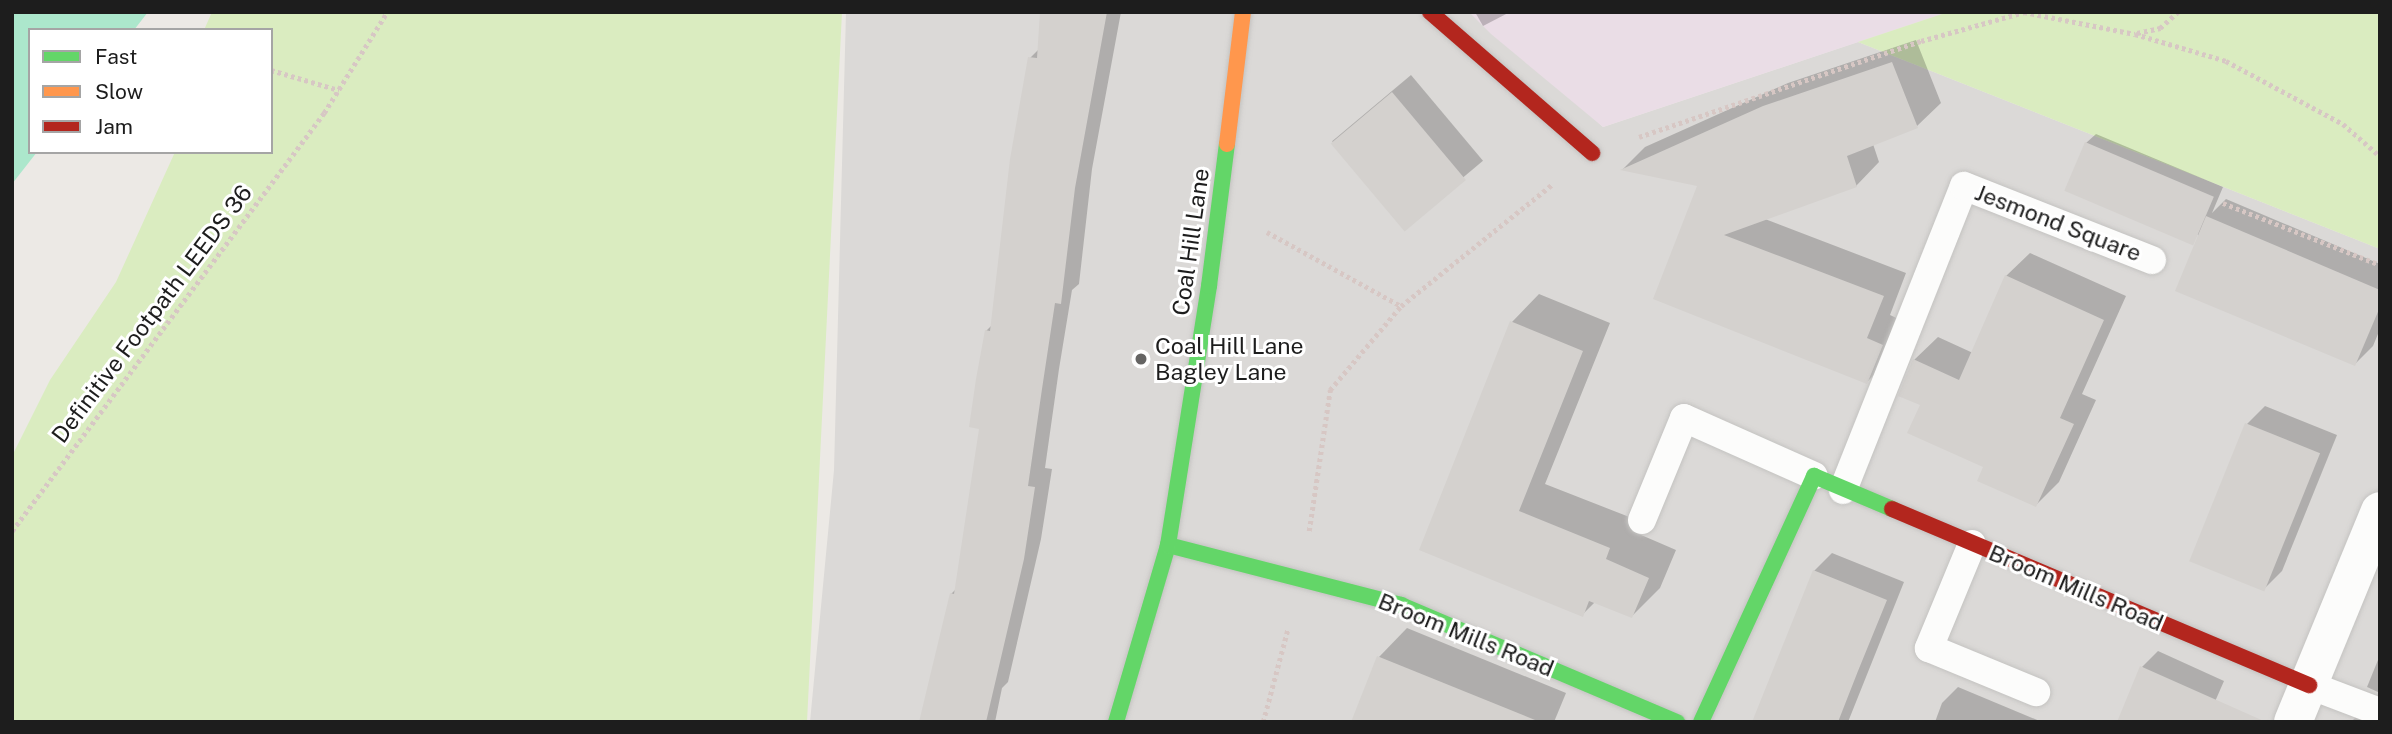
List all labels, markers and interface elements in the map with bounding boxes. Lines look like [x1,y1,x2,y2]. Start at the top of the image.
legend [28,28,273,154]
text: Fast [95,44,137,69]
text: Slow [95,79,143,104]
text: Jam [95,114,133,139]
street label: Coal Hill Lane [1167,167,1215,317]
street label: Jesmond Square [1971,179,2145,267]
street label: Definitive Footpath LEEDS 36 [46,180,258,448]
place label: Coal Hill Lane Bagley Lane [1155,332,1304,386]
marker: Coal Hill Lane Bagley Lane [1133,351,1149,367]
street label: Broom Mills Road [1985,539,2167,637]
street label: Broom Mills Road [1374,587,1558,683]

